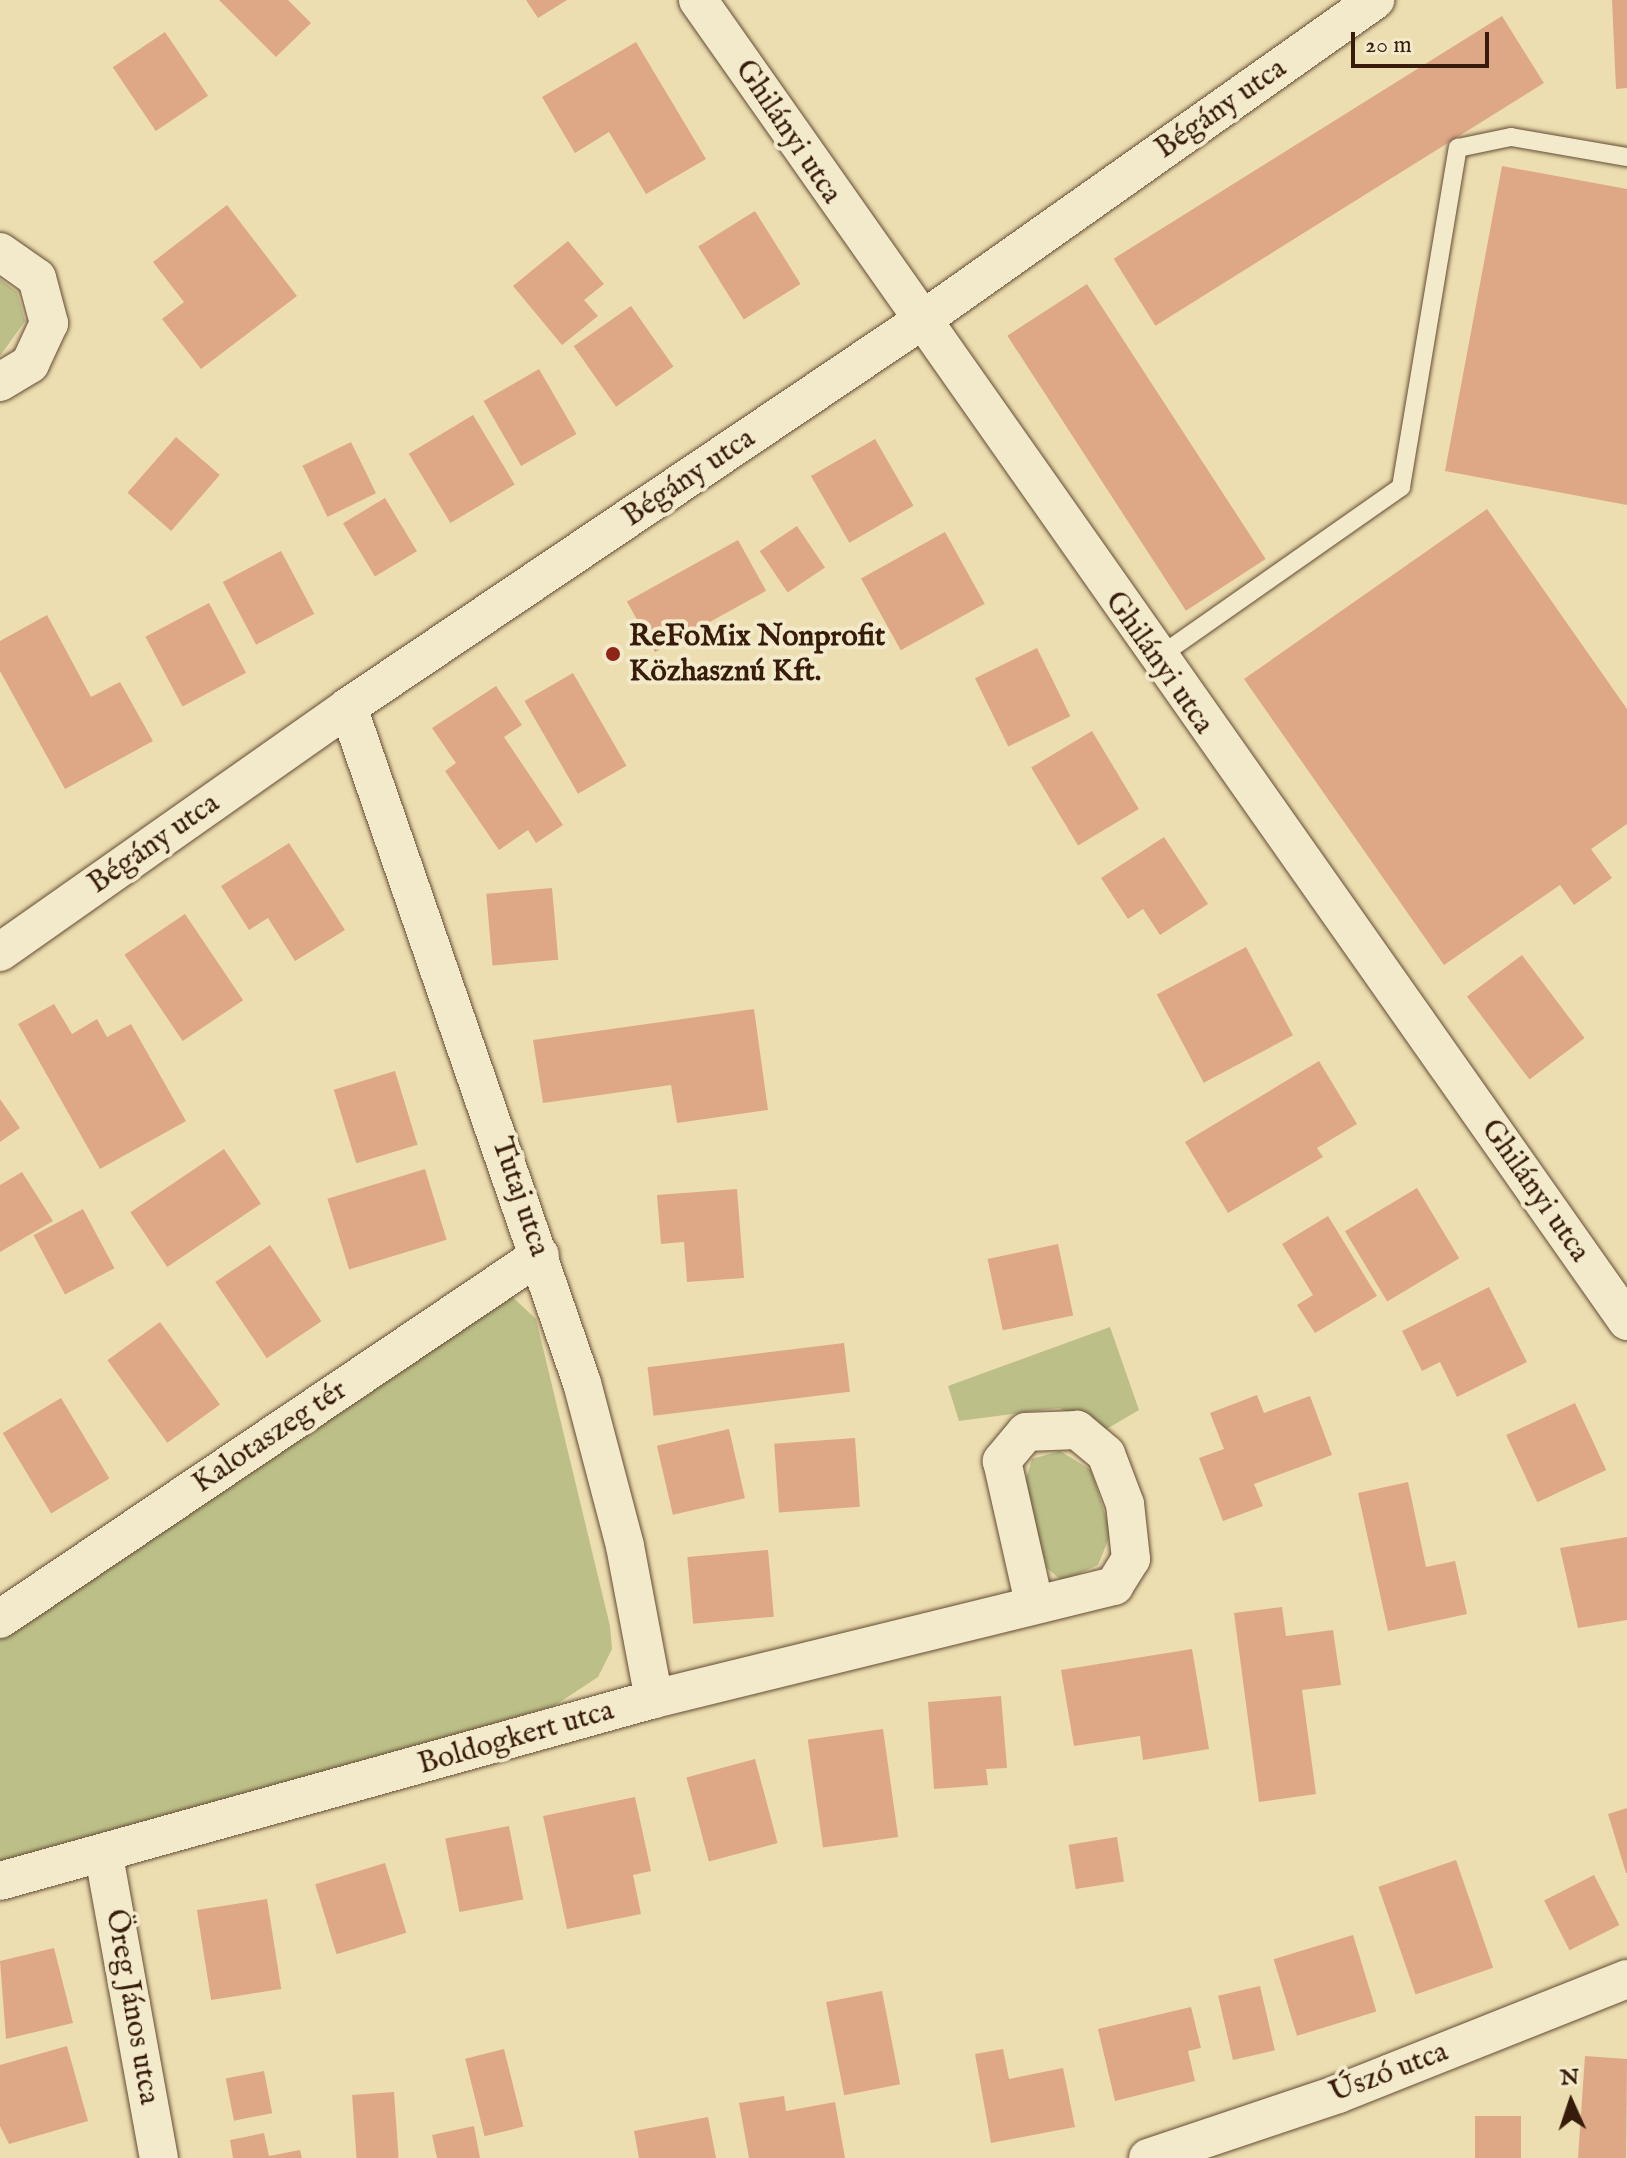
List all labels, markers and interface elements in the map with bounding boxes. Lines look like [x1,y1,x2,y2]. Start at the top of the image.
scale bar [1355,16,1493,66]
text: 20 m [1365,30,1412,61]
street label: Bégány utca [1149,51,1293,167]
street label: Ghilányi utca [727,53,849,211]
street label: Bégány utca [616,421,762,535]
street label: Ghilányi utca [1097,585,1221,741]
place label: ReFoMix Nonprofit Közhasznú Kft. [629,619,885,690]
marker: ReFoMix Nonprofit Közhasznú Kft. [604,645,622,663]
street label: Bégány utca [82,786,226,902]
street label: Ghilányi utca [1473,1113,1597,1269]
street label: Tutaj utca [483,1133,557,1261]
street label: Kalotaszeg tér [186,1372,354,1502]
street label: Boldogkert utca [414,1693,618,1783]
street label: Öreg János utca [97,1906,167,2108]
street label: Úszó utca [1325,2034,1453,2112]
north arrow [1531,2062,1611,2142]
text: N [1559,2064,1580,2093]

